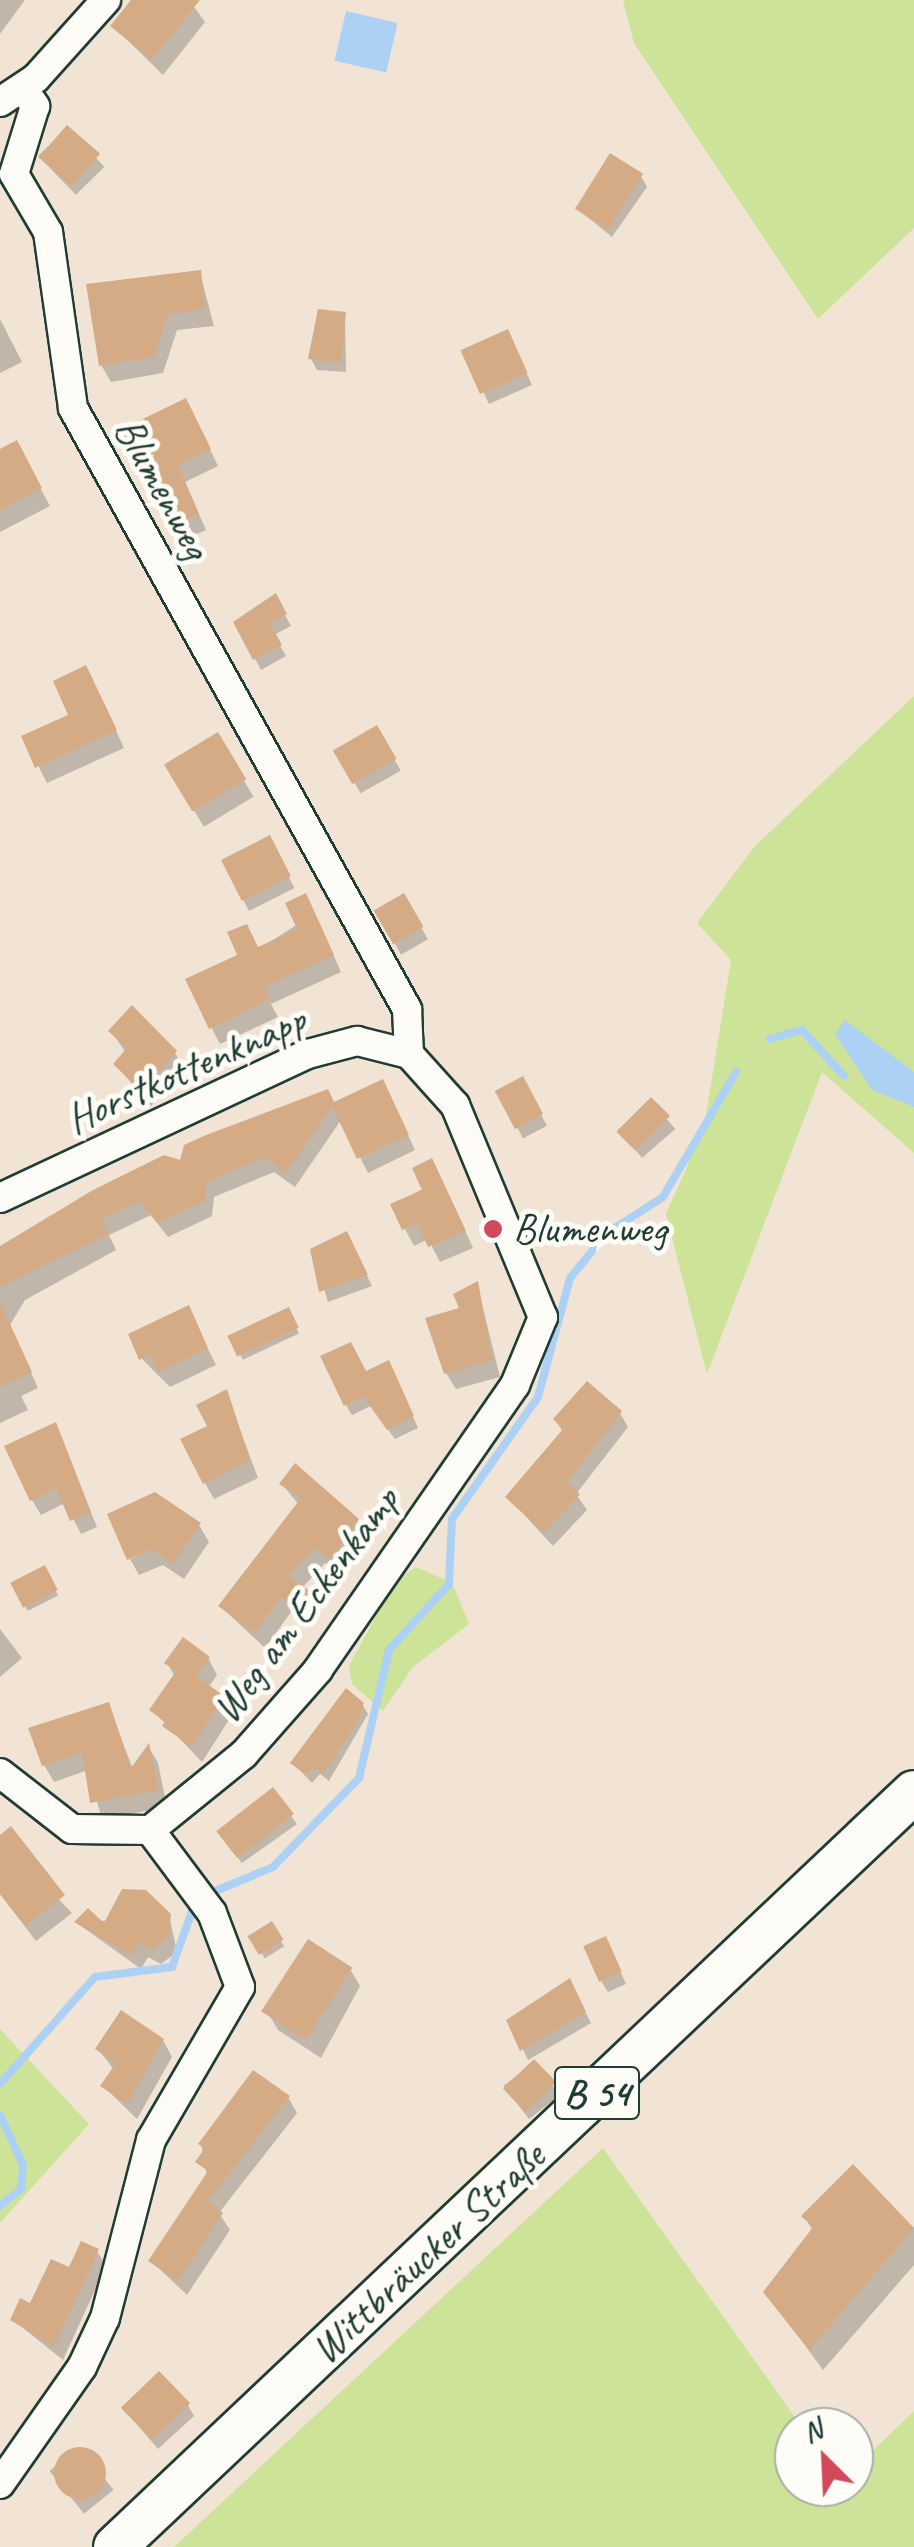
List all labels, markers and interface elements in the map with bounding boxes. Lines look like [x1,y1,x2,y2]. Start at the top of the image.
street label: Blumenweg [103,409,221,567]
street label: Horstkottenknapp [59,995,313,1145]
place label: Blumenweg [513,1204,666,1254]
marker: Blumenweg [482,1218,504,1240]
street label: Weg am Eckenkamp [202,1478,410,1732]
road number: B 54 [552,2058,642,2128]
street label: Wittbräucker Straße [300,2131,556,2375]
north arrow [774,2407,874,2507]
text: N [797,2411,827,2450]

